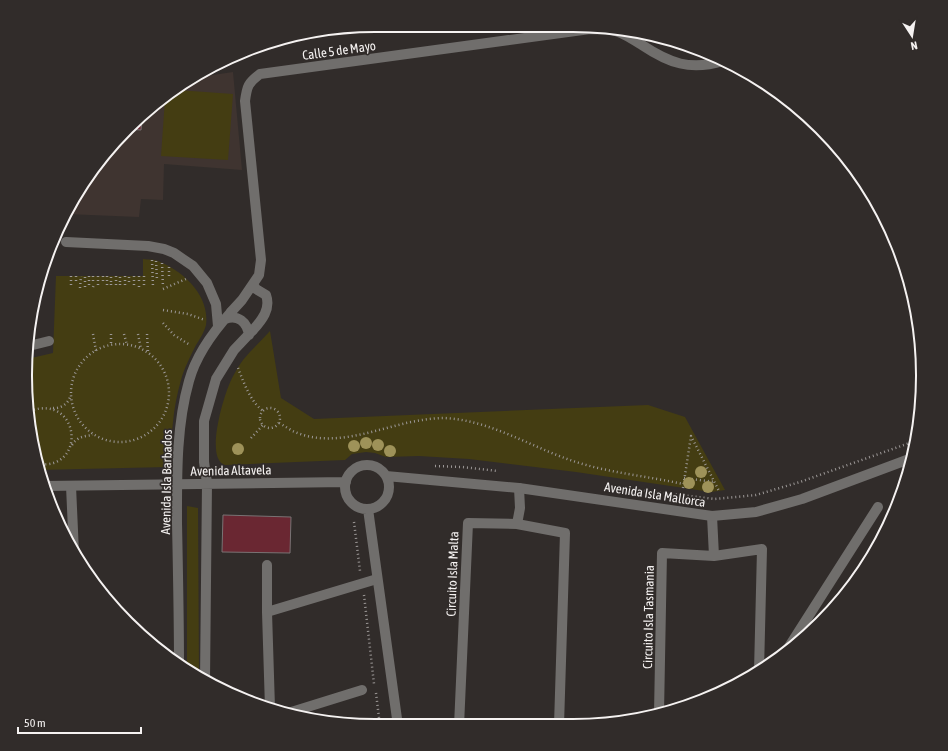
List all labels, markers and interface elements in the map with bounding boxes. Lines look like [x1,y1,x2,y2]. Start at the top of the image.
north arrow [892,16,932,56]
street label: Calle 5 de Mayo [301,38,377,63]
text: N [910,39,919,52]
street label: Avenida Isla Barbados [158,429,175,535]
street label: Avenida Altavela [190,462,272,479]
street label: Avenida Isla Mallorca [603,479,707,510]
street label: Circuito Isla Malta [444,531,461,617]
street label: Circuito Isla Tasmania [640,565,657,669]
scale bar [18,709,141,735]
text: 50 m [24,716,46,730]

